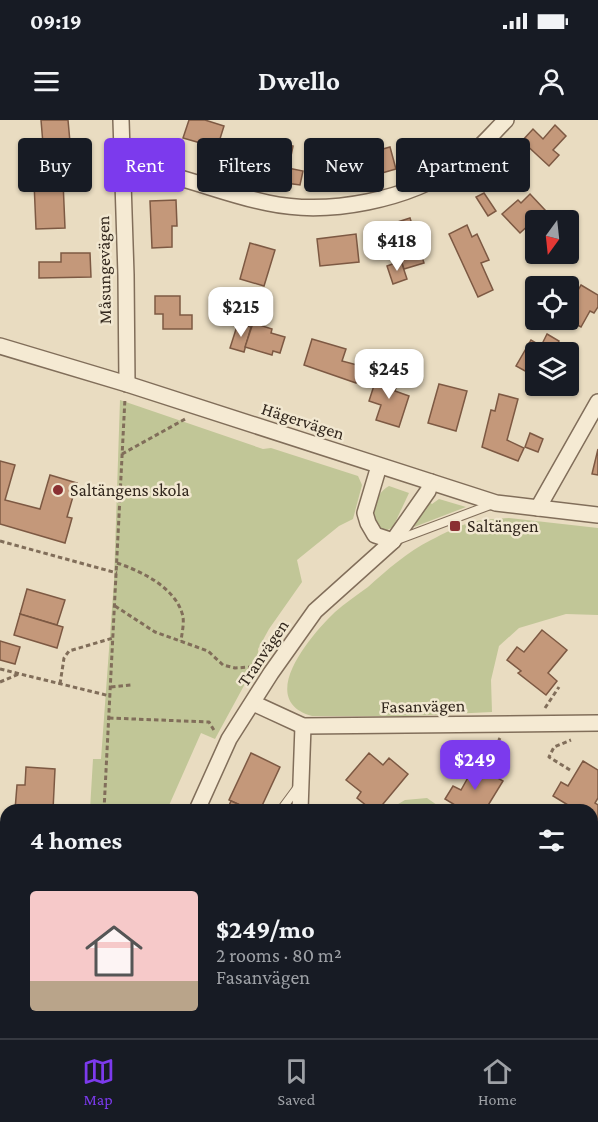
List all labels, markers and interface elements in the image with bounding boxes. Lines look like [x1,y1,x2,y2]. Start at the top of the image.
text: 09:19 [30,9,82,34]
icon: menu [30,65,63,98]
icon: person [535,65,568,98]
text: Dwello [258,66,340,96]
chip: Buy [18,138,92,192]
chip: Rent [104,138,185,192]
chip: Filters [197,138,292,192]
chip: New [304,138,384,192]
chip: Apartment [396,138,530,192]
north arrow [525,210,579,264]
map controls [525,210,579,396]
street label: Måsungevägen [93,215,115,325]
pin: $418 [361,221,433,272]
text: $418 [377,229,417,251]
button: locate [525,276,579,330]
pin: $215 [205,287,277,338]
text: $215 [222,295,260,317]
button: layers [525,342,579,396]
pin: $245 [353,349,425,400]
text: $245 [369,357,409,379]
street label: Hägervägen [259,398,347,444]
place label: Saltängens skola [70,480,190,500]
marker: Saltängens skola [51,483,65,497]
place label: Saltängen [467,516,539,536]
marker: Saltängen [448,519,462,533]
street label: Tranvägen [233,615,293,690]
street label: Fasanvägen [381,695,466,717]
pin: $249 [439,740,511,791]
text: $249 [454,748,496,770]
icon: filters [535,824,568,857]
text: 4 homes [30,826,122,855]
icon: home [78,915,150,987]
text: $249/mo [216,915,315,944]
text: 2 rooms · 80 m² [216,944,342,966]
text: Fasanvägen [216,966,310,988]
tab: Map [82,1055,115,1108]
tab: Saved [278,1055,315,1108]
tab: Home [478,1055,516,1108]

